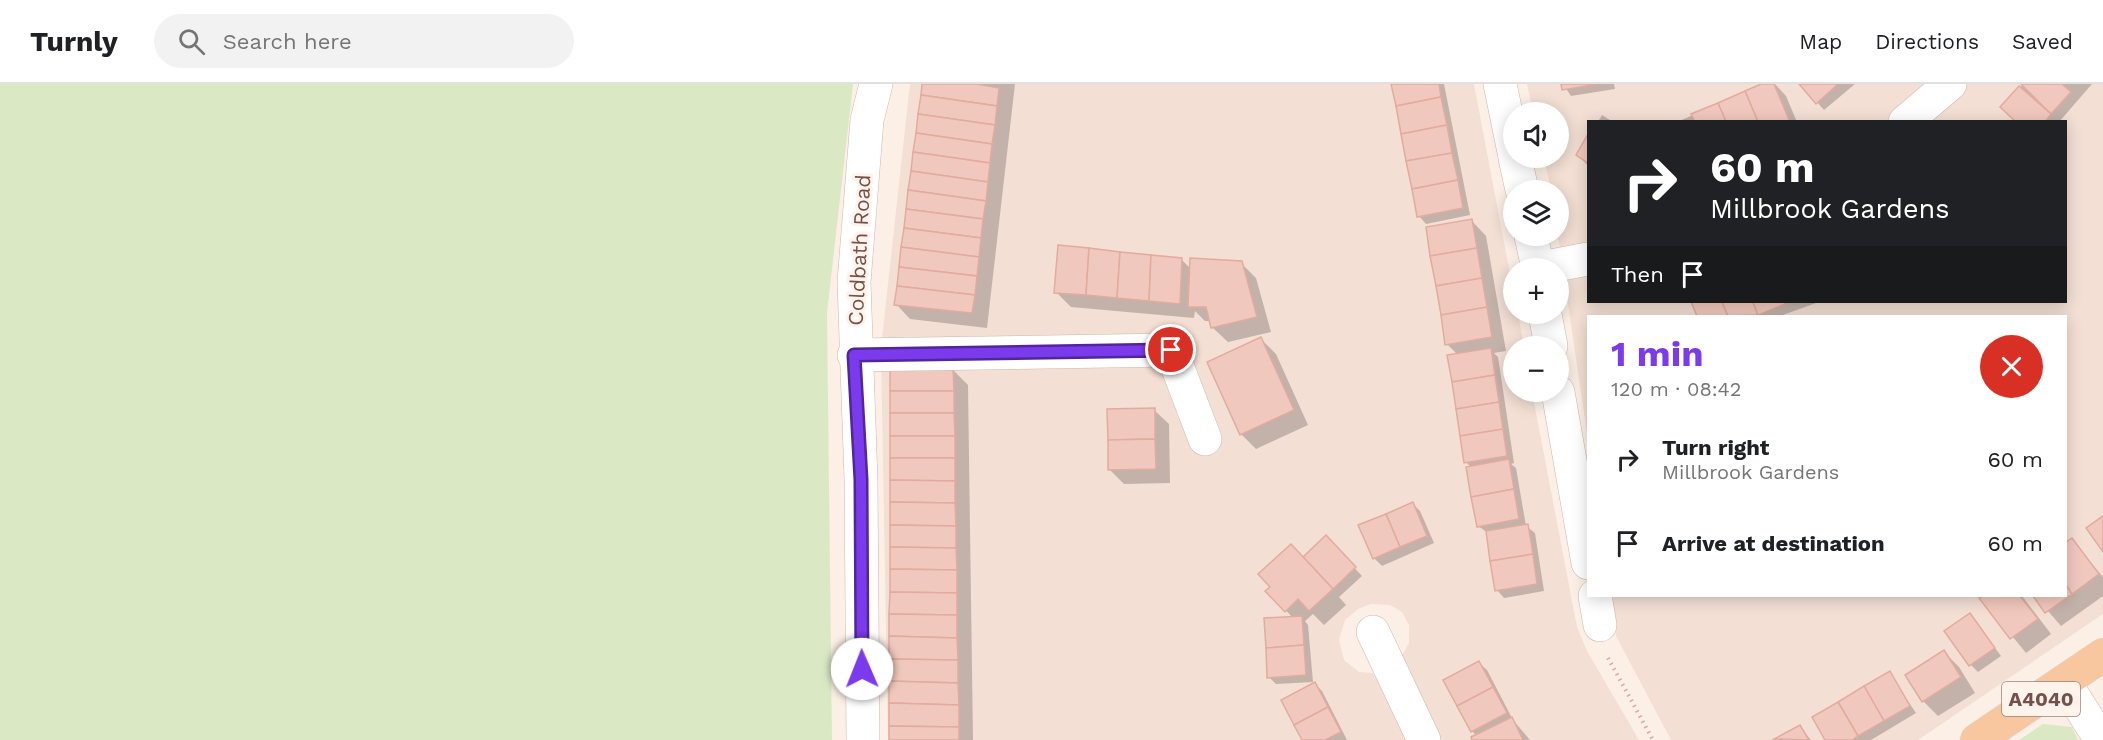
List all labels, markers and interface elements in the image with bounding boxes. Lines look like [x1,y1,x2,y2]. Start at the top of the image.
search box [154,14,574,68]
text: Turnly [30,25,118,58]
icon: search [175,25,208,58]
text: Search here [223,29,352,54]
text: Map [1799,29,1842,54]
text: Directions [1875,29,1979,54]
text: Saved [2012,29,2073,54]
map controls [1503,102,1569,402]
button: sound [1503,102,1569,168]
text: 60 m [1710,143,1814,192]
icon: right [1611,144,1689,222]
street label: Coldbath Road [843,174,875,326]
button: layers [1503,180,1569,246]
text: Millbrook Gardens [1710,193,1949,225]
button: + [1503,258,1569,324]
icon: arrive [1676,258,1709,291]
text: Then [1611,262,1664,287]
pin [1145,324,1196,375]
icon: arrive [1154,333,1187,366]
text: 1 min [1611,333,1703,375]
button: close [1980,335,2043,398]
button: − [1503,336,1569,402]
text: 120 m · 08:42 [1611,377,1742,401]
text: Turn right [1662,435,1769,460]
icon: right [1611,443,1644,476]
text: 60 m [1987,447,2043,472]
text: Millbrook Gardens [1662,460,1839,484]
icon: arrive [1611,527,1644,560]
text: Arrive at destination [1662,531,1885,556]
text: 60 m [1987,531,2043,556]
position arrow [830,637,894,701]
road number: A4040 [2002,682,2080,716]

